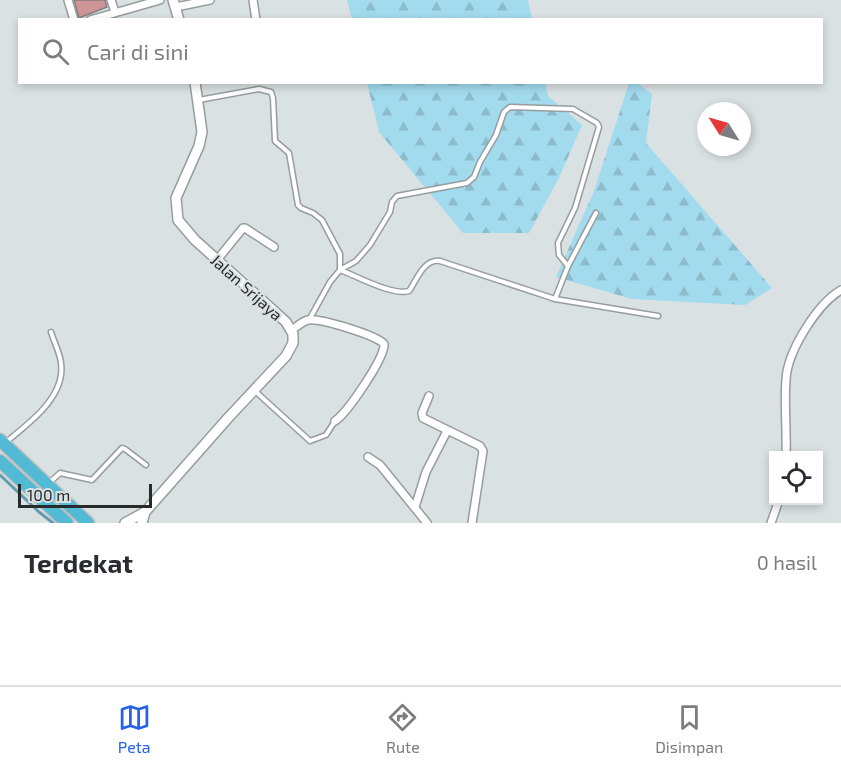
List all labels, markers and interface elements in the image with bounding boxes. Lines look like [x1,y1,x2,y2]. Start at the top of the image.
search box [18,18,823,84]
icon: search [39,35,72,68]
text: Cari di sini [87,38,189,64]
north arrow [697,102,751,156]
street label: Jalan Srijaya [207,250,287,325]
map controls [769,451,823,505]
button: locate [769,451,823,505]
scale bar [18,481,152,508]
text: 100 m [27,485,70,504]
text: Terdekat [24,547,133,578]
text: 0 hasil [757,550,817,574]
tab: Peta [118,701,151,756]
tab: Rute [386,701,420,756]
tab: Disimpan [655,701,723,756]

